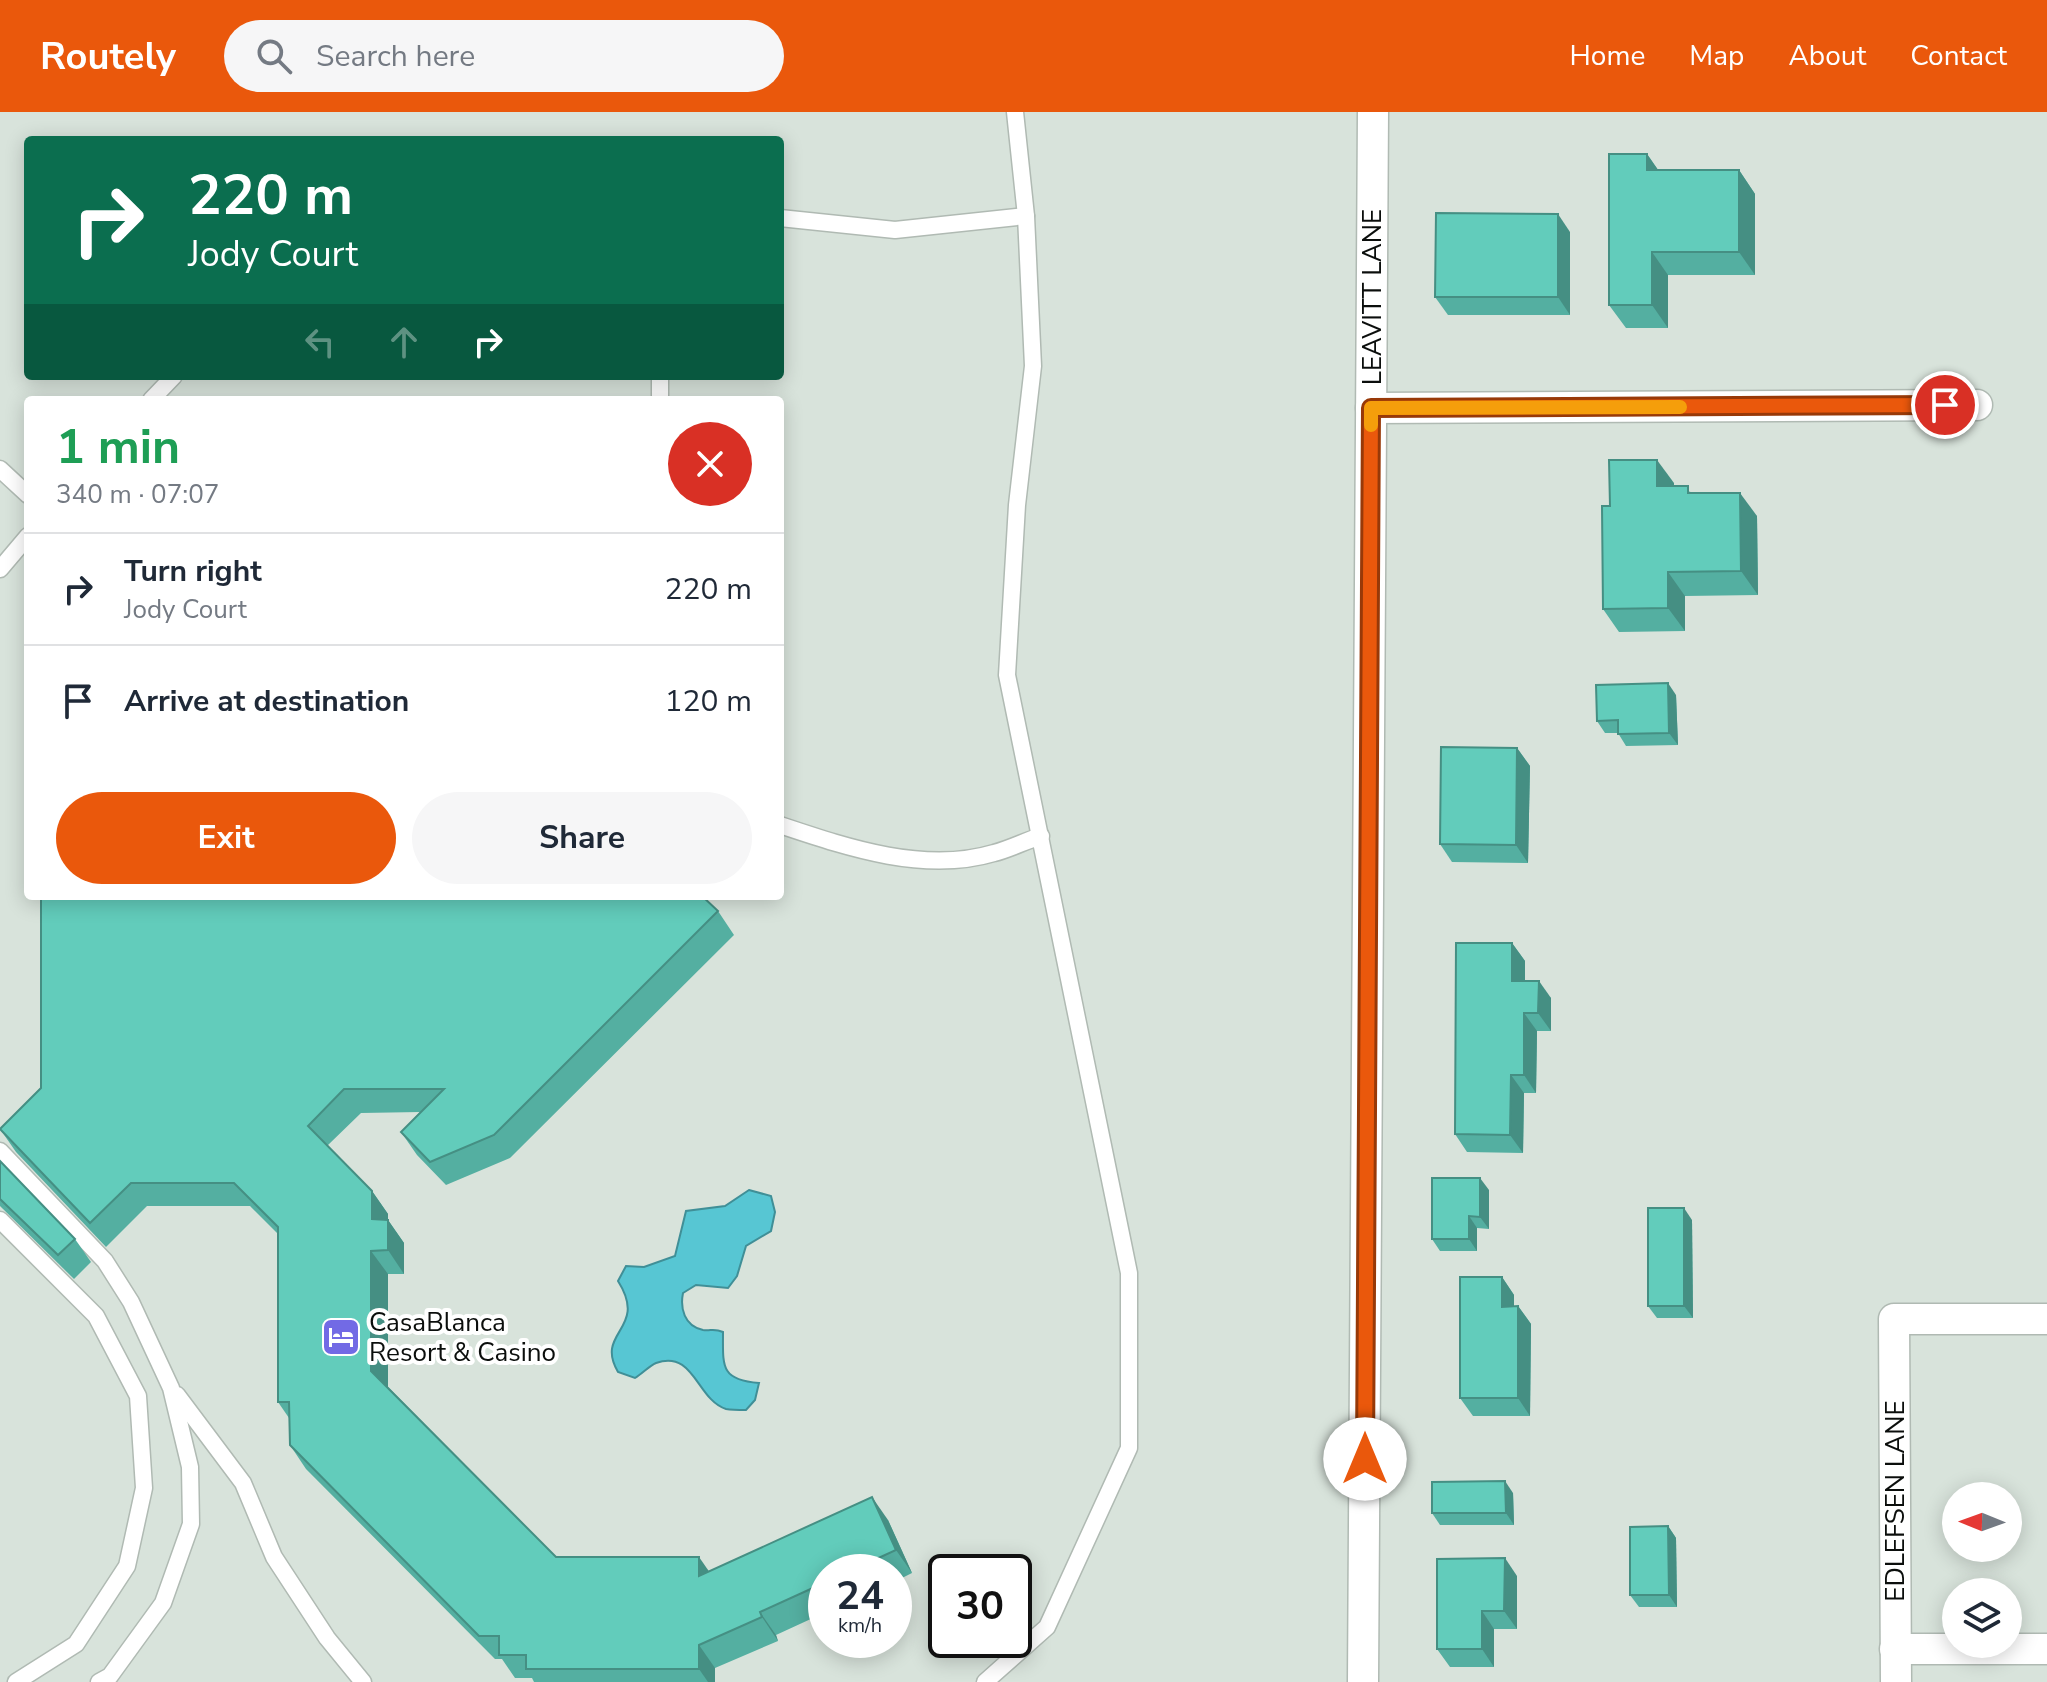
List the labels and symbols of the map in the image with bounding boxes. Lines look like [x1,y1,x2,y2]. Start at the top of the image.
street label: LEAVITT LANE [1355,209,1390,385]
pin [1911,371,1979,439]
place label: CasaBlanca Resort & Casino [369,1305,556,1370]
hotel icon: CasaBlanca Resort & Casino [320,1316,362,1358]
street label: EDLEFSEN LANE [1878,1400,1913,1602]
position arrow [1323,1417,1407,1501]
north arrow [1942,1482,2022,1562]
speed limit sign: 30 [928,1554,1032,1658]

